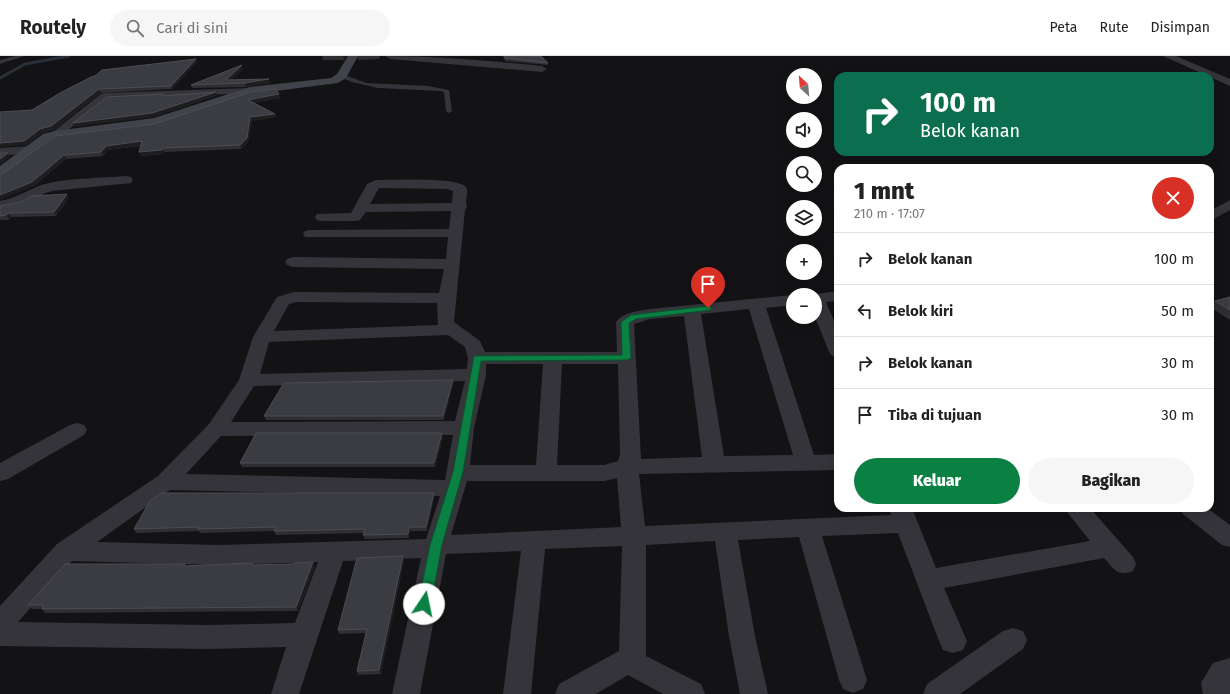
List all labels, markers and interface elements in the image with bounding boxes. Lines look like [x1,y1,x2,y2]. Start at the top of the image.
search box [110,10,390,46]
text: Routely [20,16,86,39]
icon: search [124,17,146,39]
text: Cari di sini [156,19,228,37]
text: Peta [1050,19,1077,36]
text: Rute [1099,19,1129,36]
text: Disimpan [1151,19,1210,36]
north arrow [786,68,822,104]
map controls [786,68,822,324]
text: 100 m [920,86,996,119]
icon: right [854,88,906,140]
button: sound [786,112,822,148]
text: Belok kanan [920,120,1020,142]
button: search [786,156,822,192]
text: 1 mnt [854,177,914,205]
button: close [1152,177,1194,219]
button: layers [786,200,822,236]
text: 210 m · 17:07 [854,206,925,221]
button: + [786,244,822,280]
icon: right [854,248,876,270]
text: Belok kanan [888,250,972,268]
text: 100 m [1154,250,1194,268]
pin [691,267,725,308]
icon: arrive [697,273,719,295]
button: − [786,288,822,324]
icon: left [854,300,876,322]
text: Belok kiri [888,302,953,320]
text: 50 m [1161,302,1194,320]
icon: right [854,352,876,374]
text: Belok kanan [888,354,972,372]
text: 30 m [1161,354,1194,372]
icon: arrive [854,404,876,426]
text: Tiba di tujuan [888,406,982,424]
text: 30 m [1161,406,1194,424]
button: Keluar [854,458,1020,504]
button: Bagikan [1028,458,1194,504]
position arrow [403,583,445,625]

